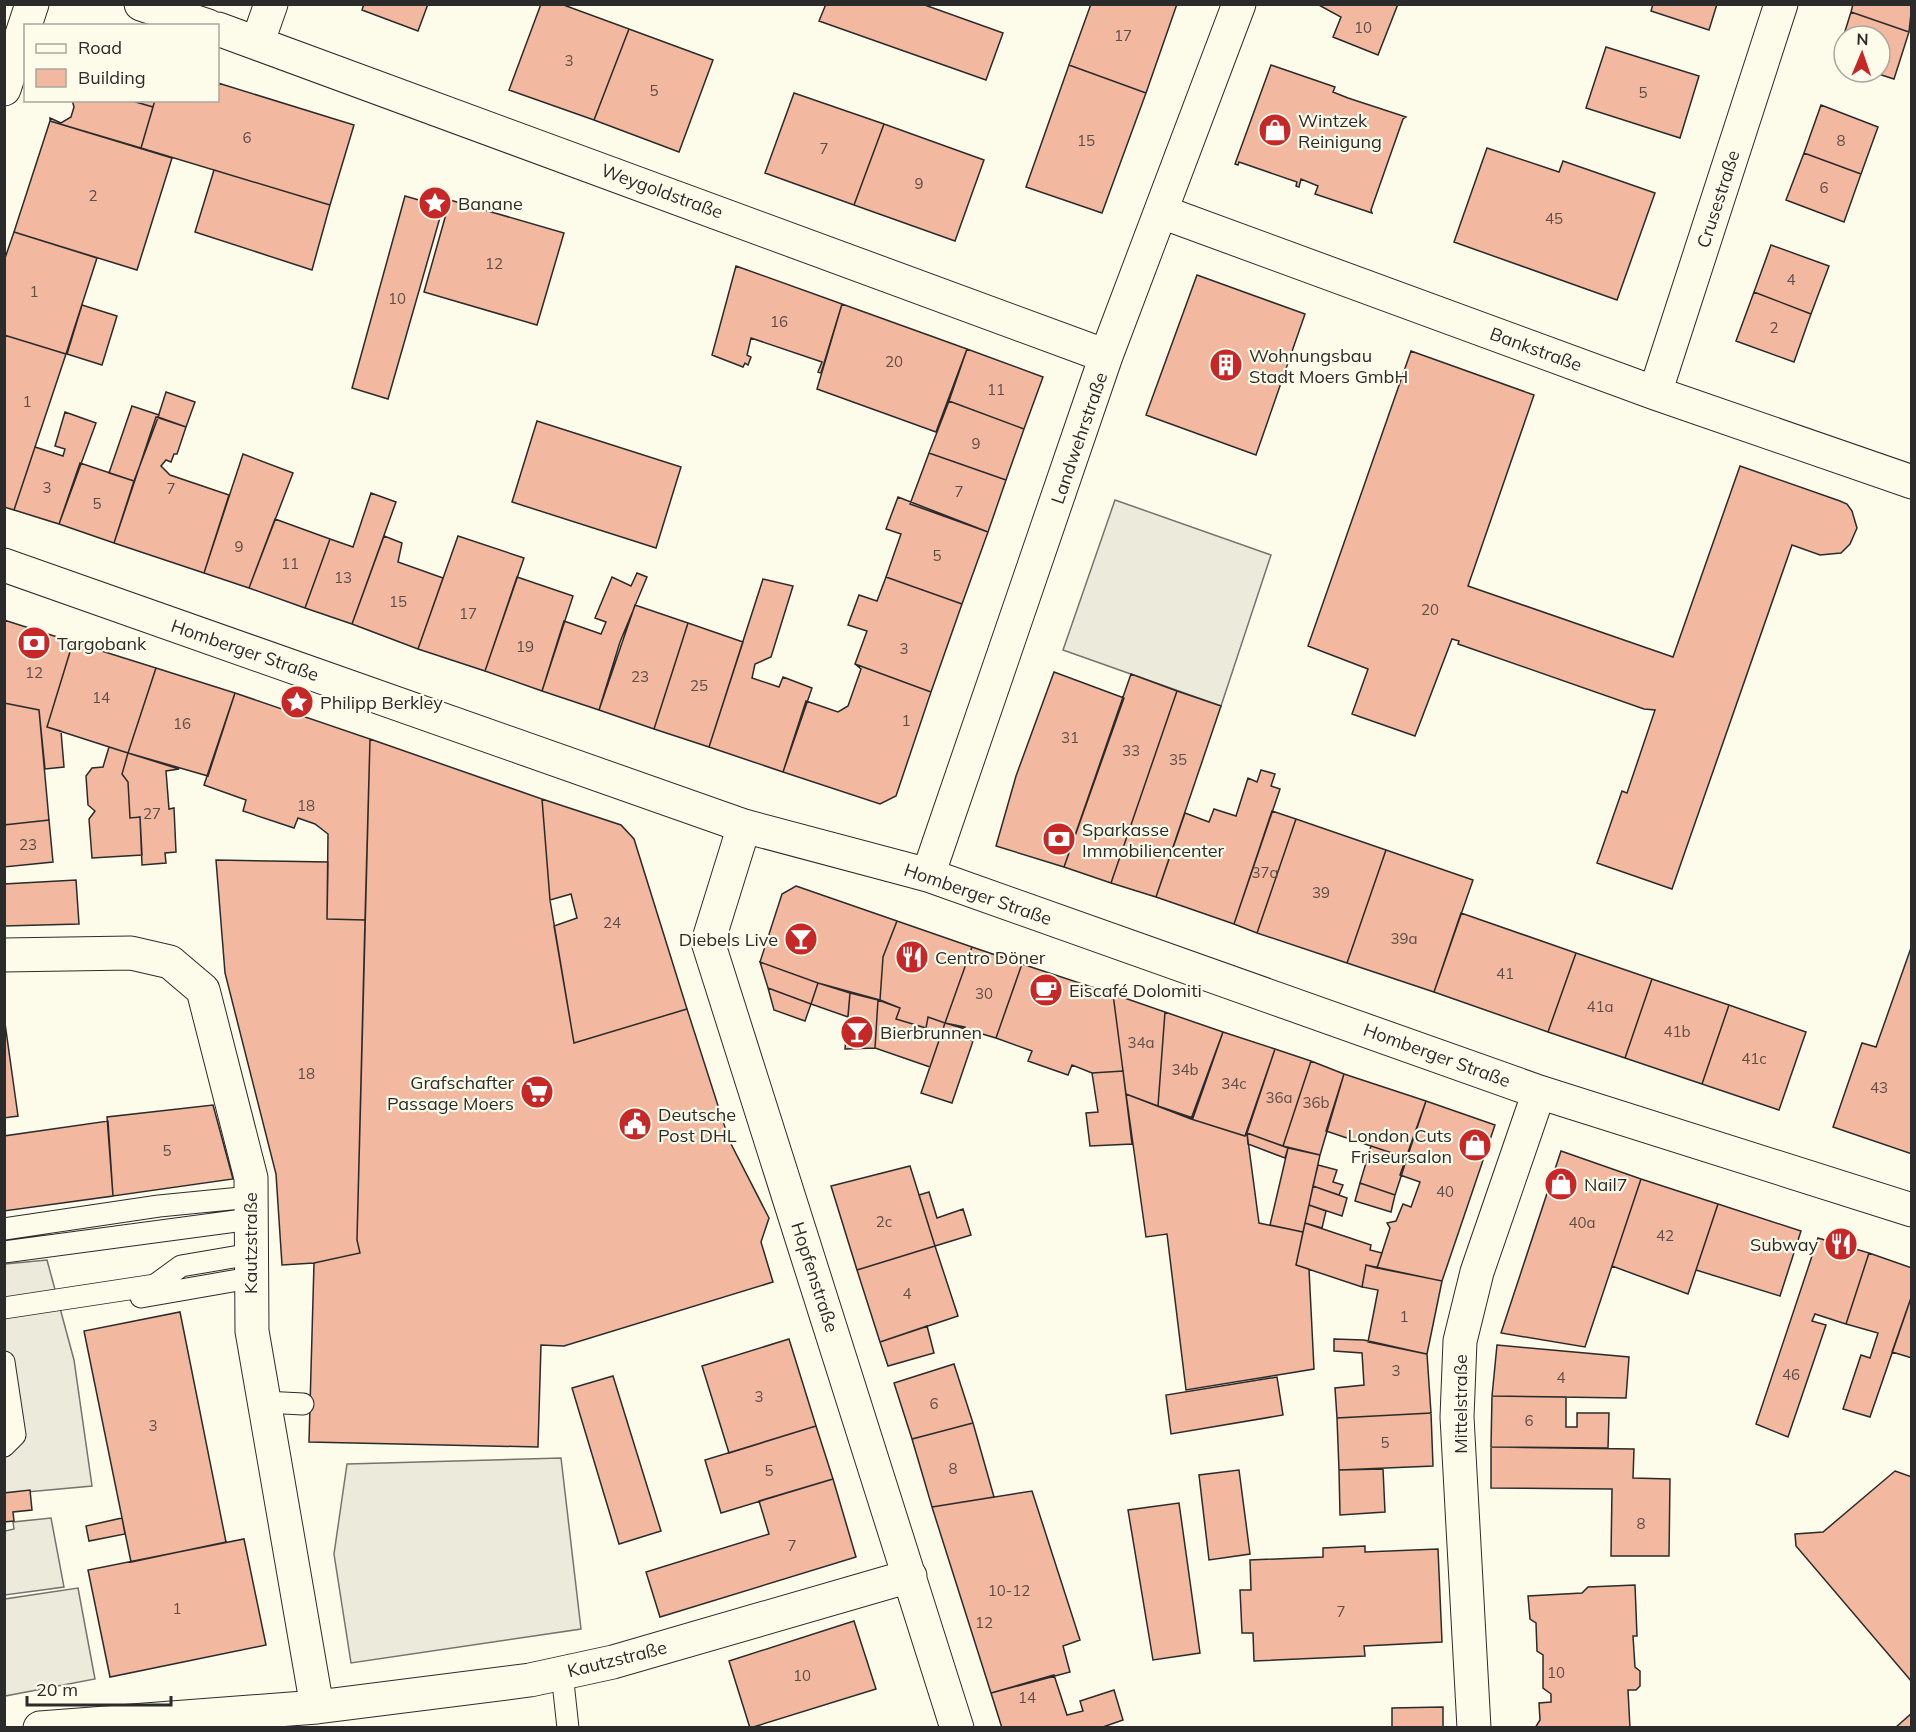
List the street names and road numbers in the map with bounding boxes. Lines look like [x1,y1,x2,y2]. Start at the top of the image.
street label: Crusestraße [1691,147,1745,251]
street label: Weygoldstraße [598,158,726,224]
street label: Bankstraße [1487,322,1585,376]
street label: Landwehrstraße [1046,369,1112,507]
street label: Homberger Straße [168,614,322,686]
street label: Homberger Straße [901,858,1055,930]
street label: Homberger Straße [1360,1018,1514,1092]
street label: Kautzstraße [239,1192,262,1294]
street label: Hopfenstraße [786,1219,844,1335]
street label: Mittelstraße [1449,1354,1472,1454]
street label: Kautzstraße [565,1636,669,1682]

